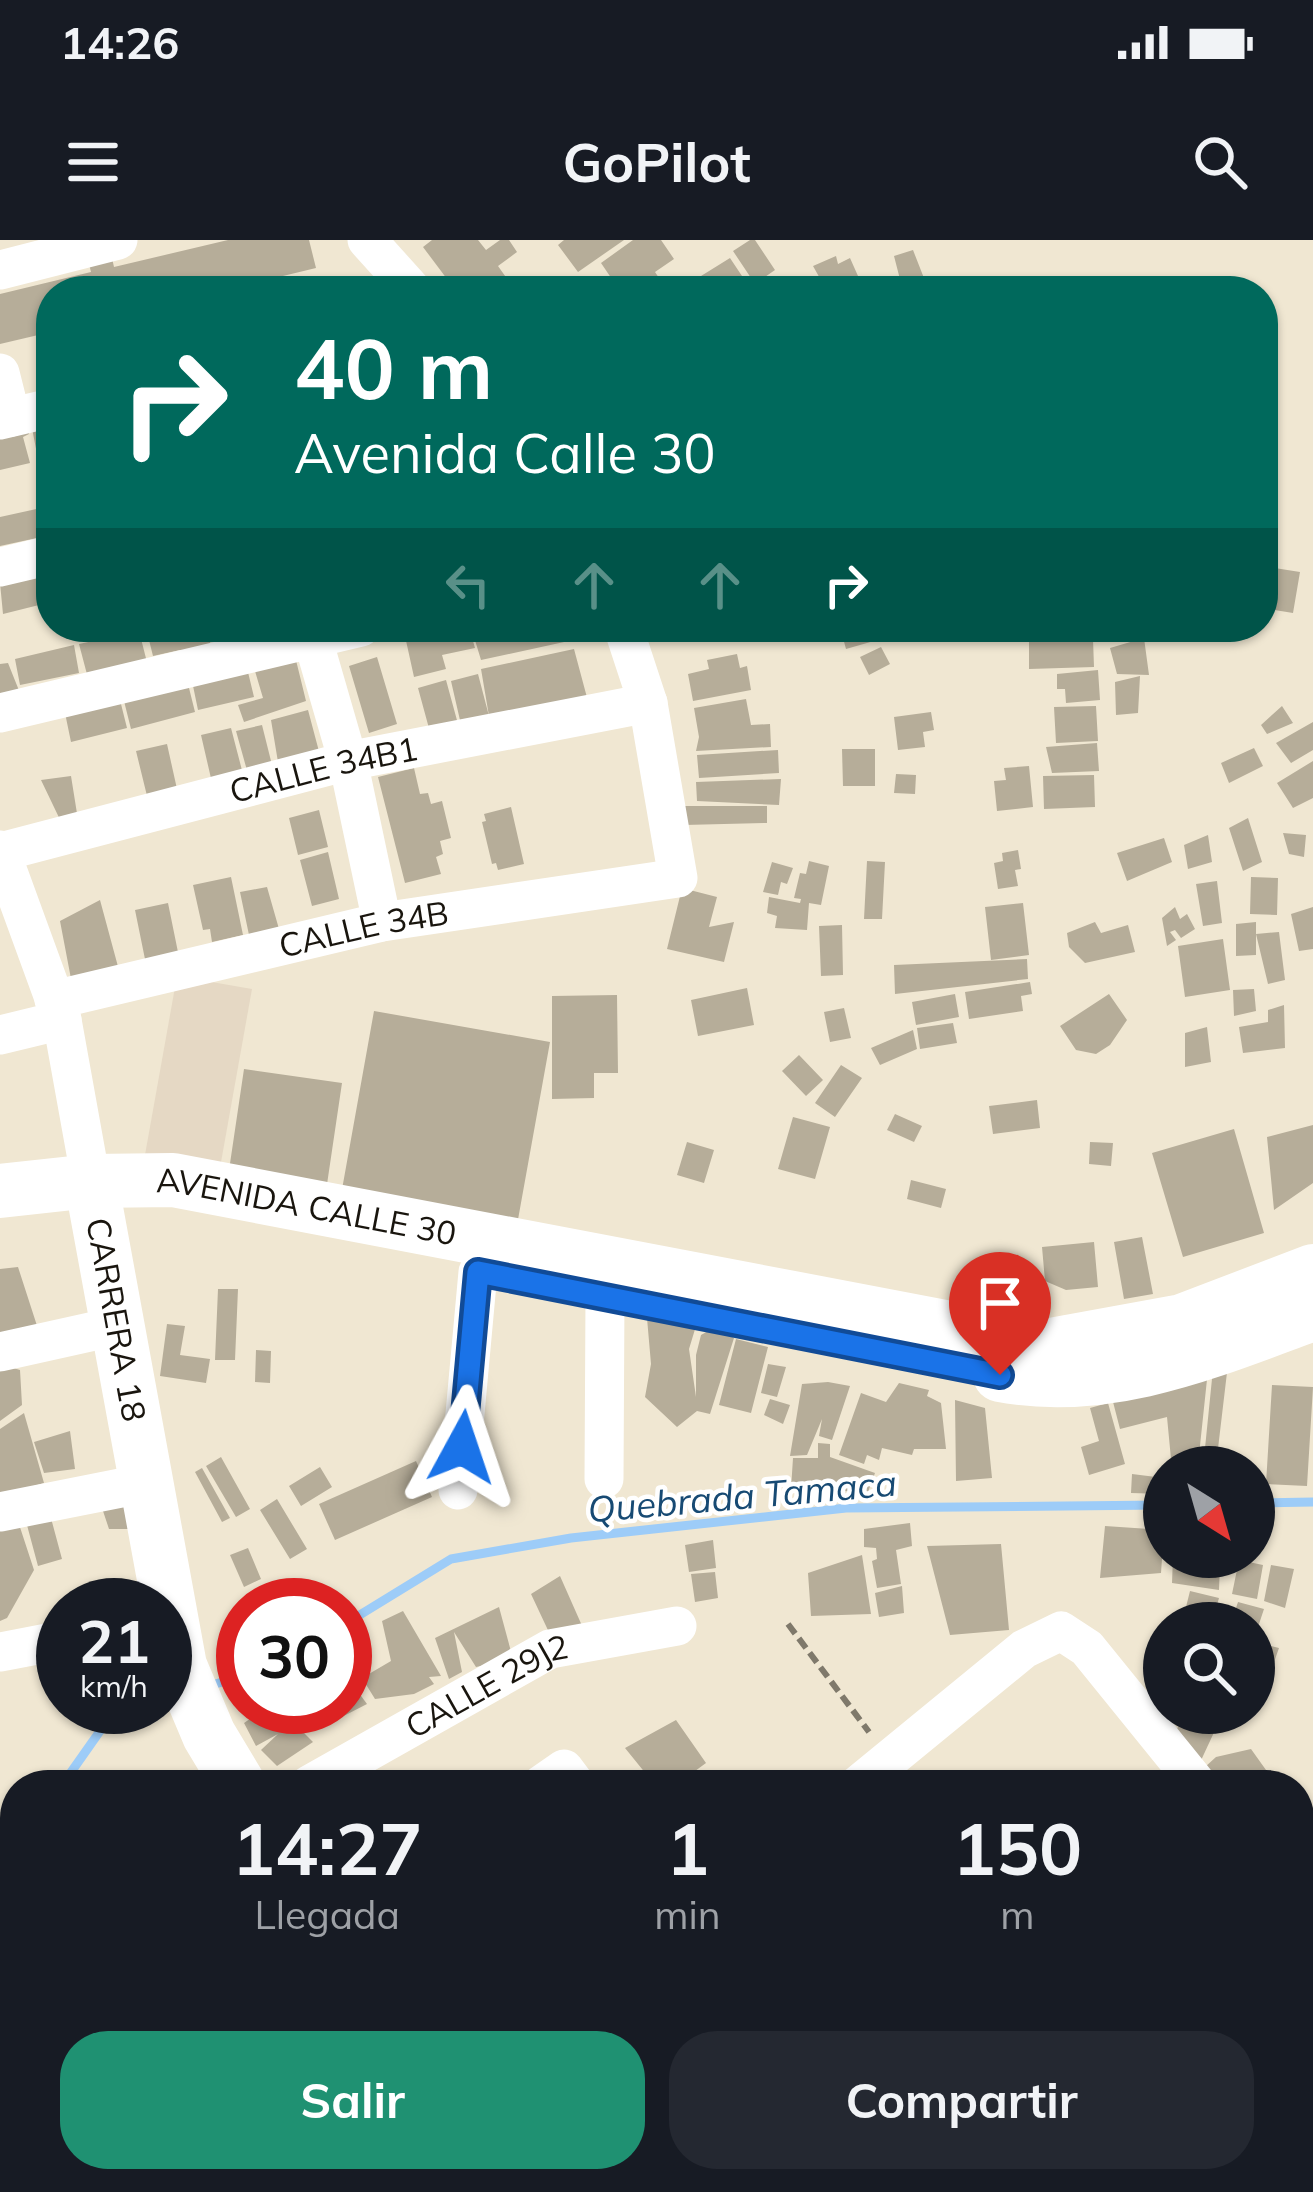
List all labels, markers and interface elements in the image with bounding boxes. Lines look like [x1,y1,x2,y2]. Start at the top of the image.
text: 14:26 [60,14,179,70]
text: GoPilot [562,128,751,196]
icon: menu [60,129,126,195]
icon: search [1187,129,1253,195]
text: 40 m [294,315,493,420]
icon: right [96,324,252,480]
text: Avenida Calle 30 [294,419,716,487]
icon: left [435,552,501,618]
icon: ahead [561,552,627,618]
icon: ahead [687,552,753,618]
icon: right [813,552,879,618]
street label: CALLE 34B1 [225,727,421,811]
street label: CALLE 34B [275,891,451,966]
street label: AVENIDA CALLE 30 [156,1159,460,1254]
street label: CARRERA 18 [78,1214,156,1425]
pin [949,1252,1051,1375]
icon: arrive [967,1270,1033,1336]
position arrow [399,1384,525,1510]
north arrow [1143,1446,1275,1578]
map controls [1143,1446,1275,1734]
water label: Quebrada Tamaca [586,1460,898,1531]
speed limit sign: 30 [216,1578,372,1734]
button: search [1143,1602,1275,1734]
text: 21 [78,1603,150,1678]
street label: CALLE 29J2 [398,1625,571,1747]
text: km/h [80,1667,148,1705]
text: 14:27 [232,1803,422,1893]
text: 1 [666,1803,709,1893]
text: 150 [953,1803,1082,1893]
text: Llegada [254,1890,400,1939]
text: min [654,1890,721,1939]
text: m [1000,1890,1034,1939]
button: Salir [60,2031,645,2169]
button: Compartir [669,2031,1254,2169]

